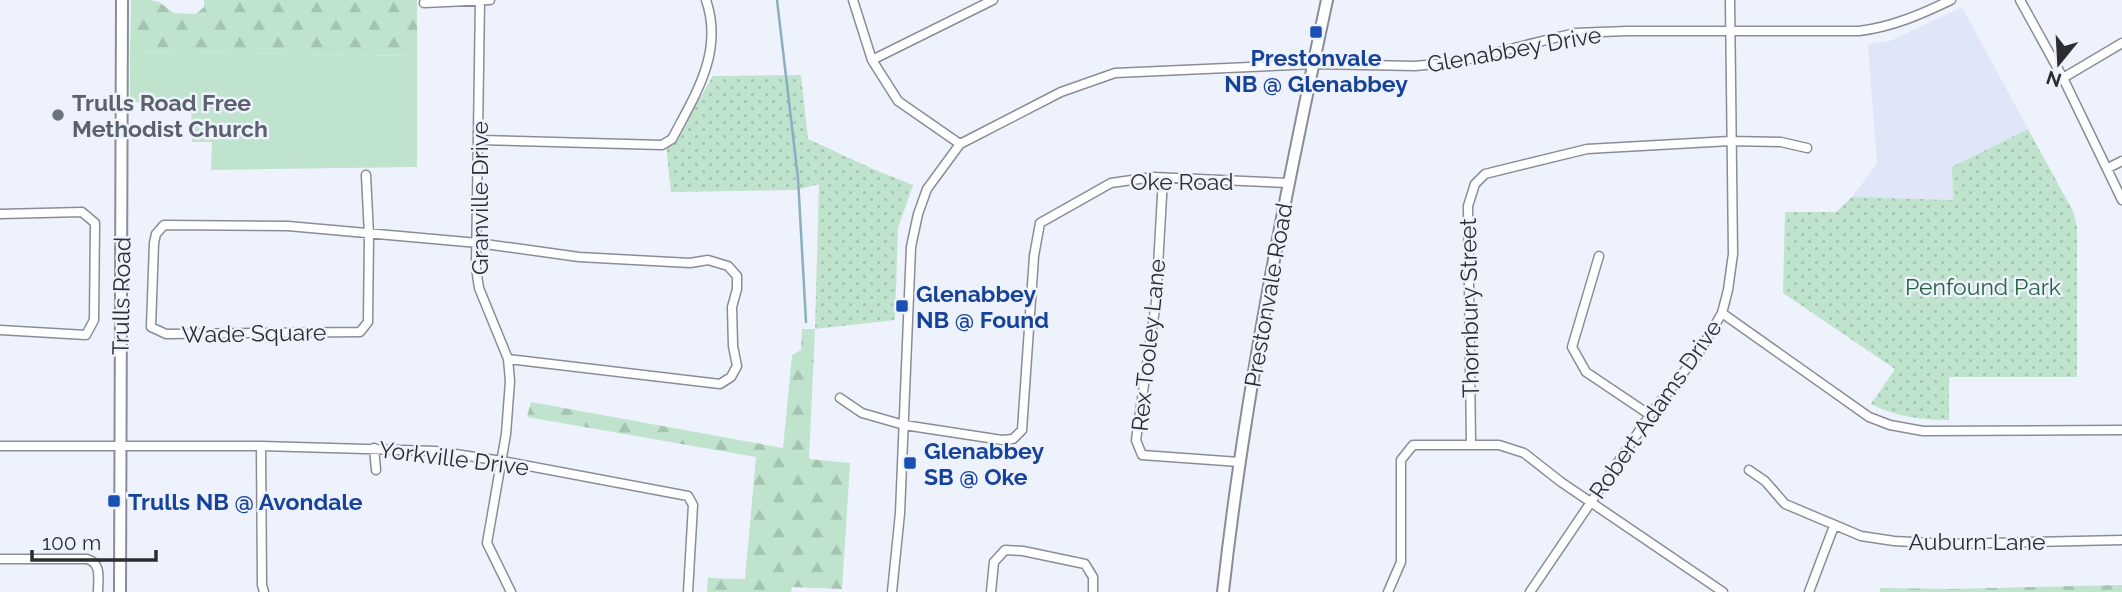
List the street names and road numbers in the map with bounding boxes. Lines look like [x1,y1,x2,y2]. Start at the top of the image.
street label: Glenabbey Drive [1425,20,1603,78]
street label: Granville Drive [466,121,493,275]
street label: Oke Road [1130,168,1234,195]
street label: Prestonvale Road [1239,201,1297,389]
street label: Thornbury Street [1454,217,1484,398]
street label: Trulls Road [106,237,136,355]
street label: Rex Tooley Lane [1126,257,1170,433]
street label: Robert Adams Drive [1583,314,1727,504]
street label: Wade Square [181,318,327,348]
street label: Yorkville Drive [377,435,531,481]
street label: Auburn Lane [1908,528,2046,555]

